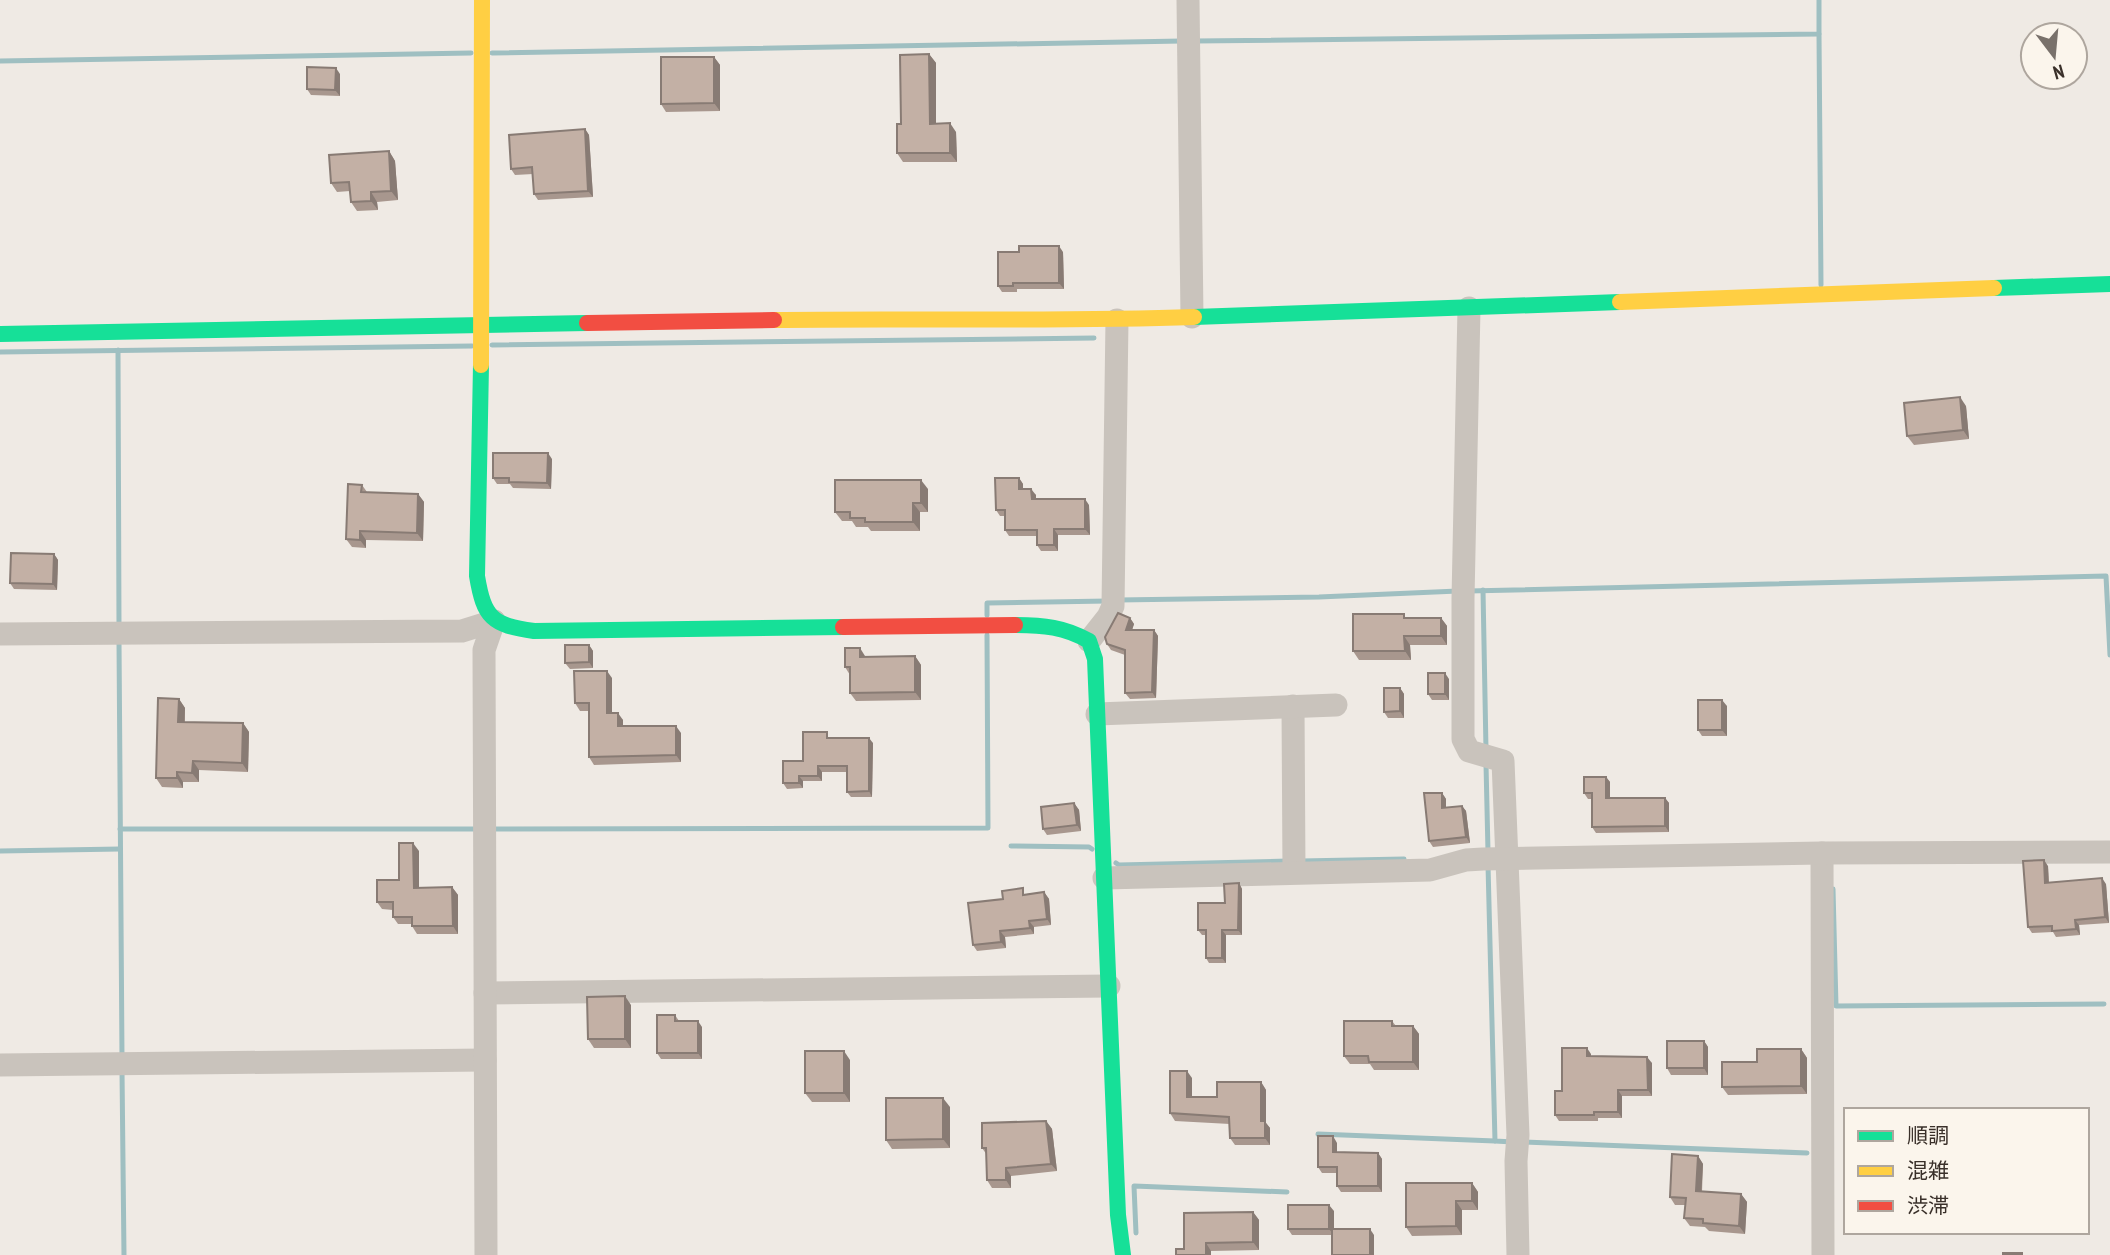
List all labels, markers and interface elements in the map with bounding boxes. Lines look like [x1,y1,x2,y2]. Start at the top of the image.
north arrow [2019,21,2089,91]
text: N [2050,59,2067,85]
legend [1844,1108,2089,1234]
text: 順調 [1907,1122,1949,1149]
text: 混雑 [1907,1157,1949,1184]
text: 渋滞 [1907,1192,1949,1219]

